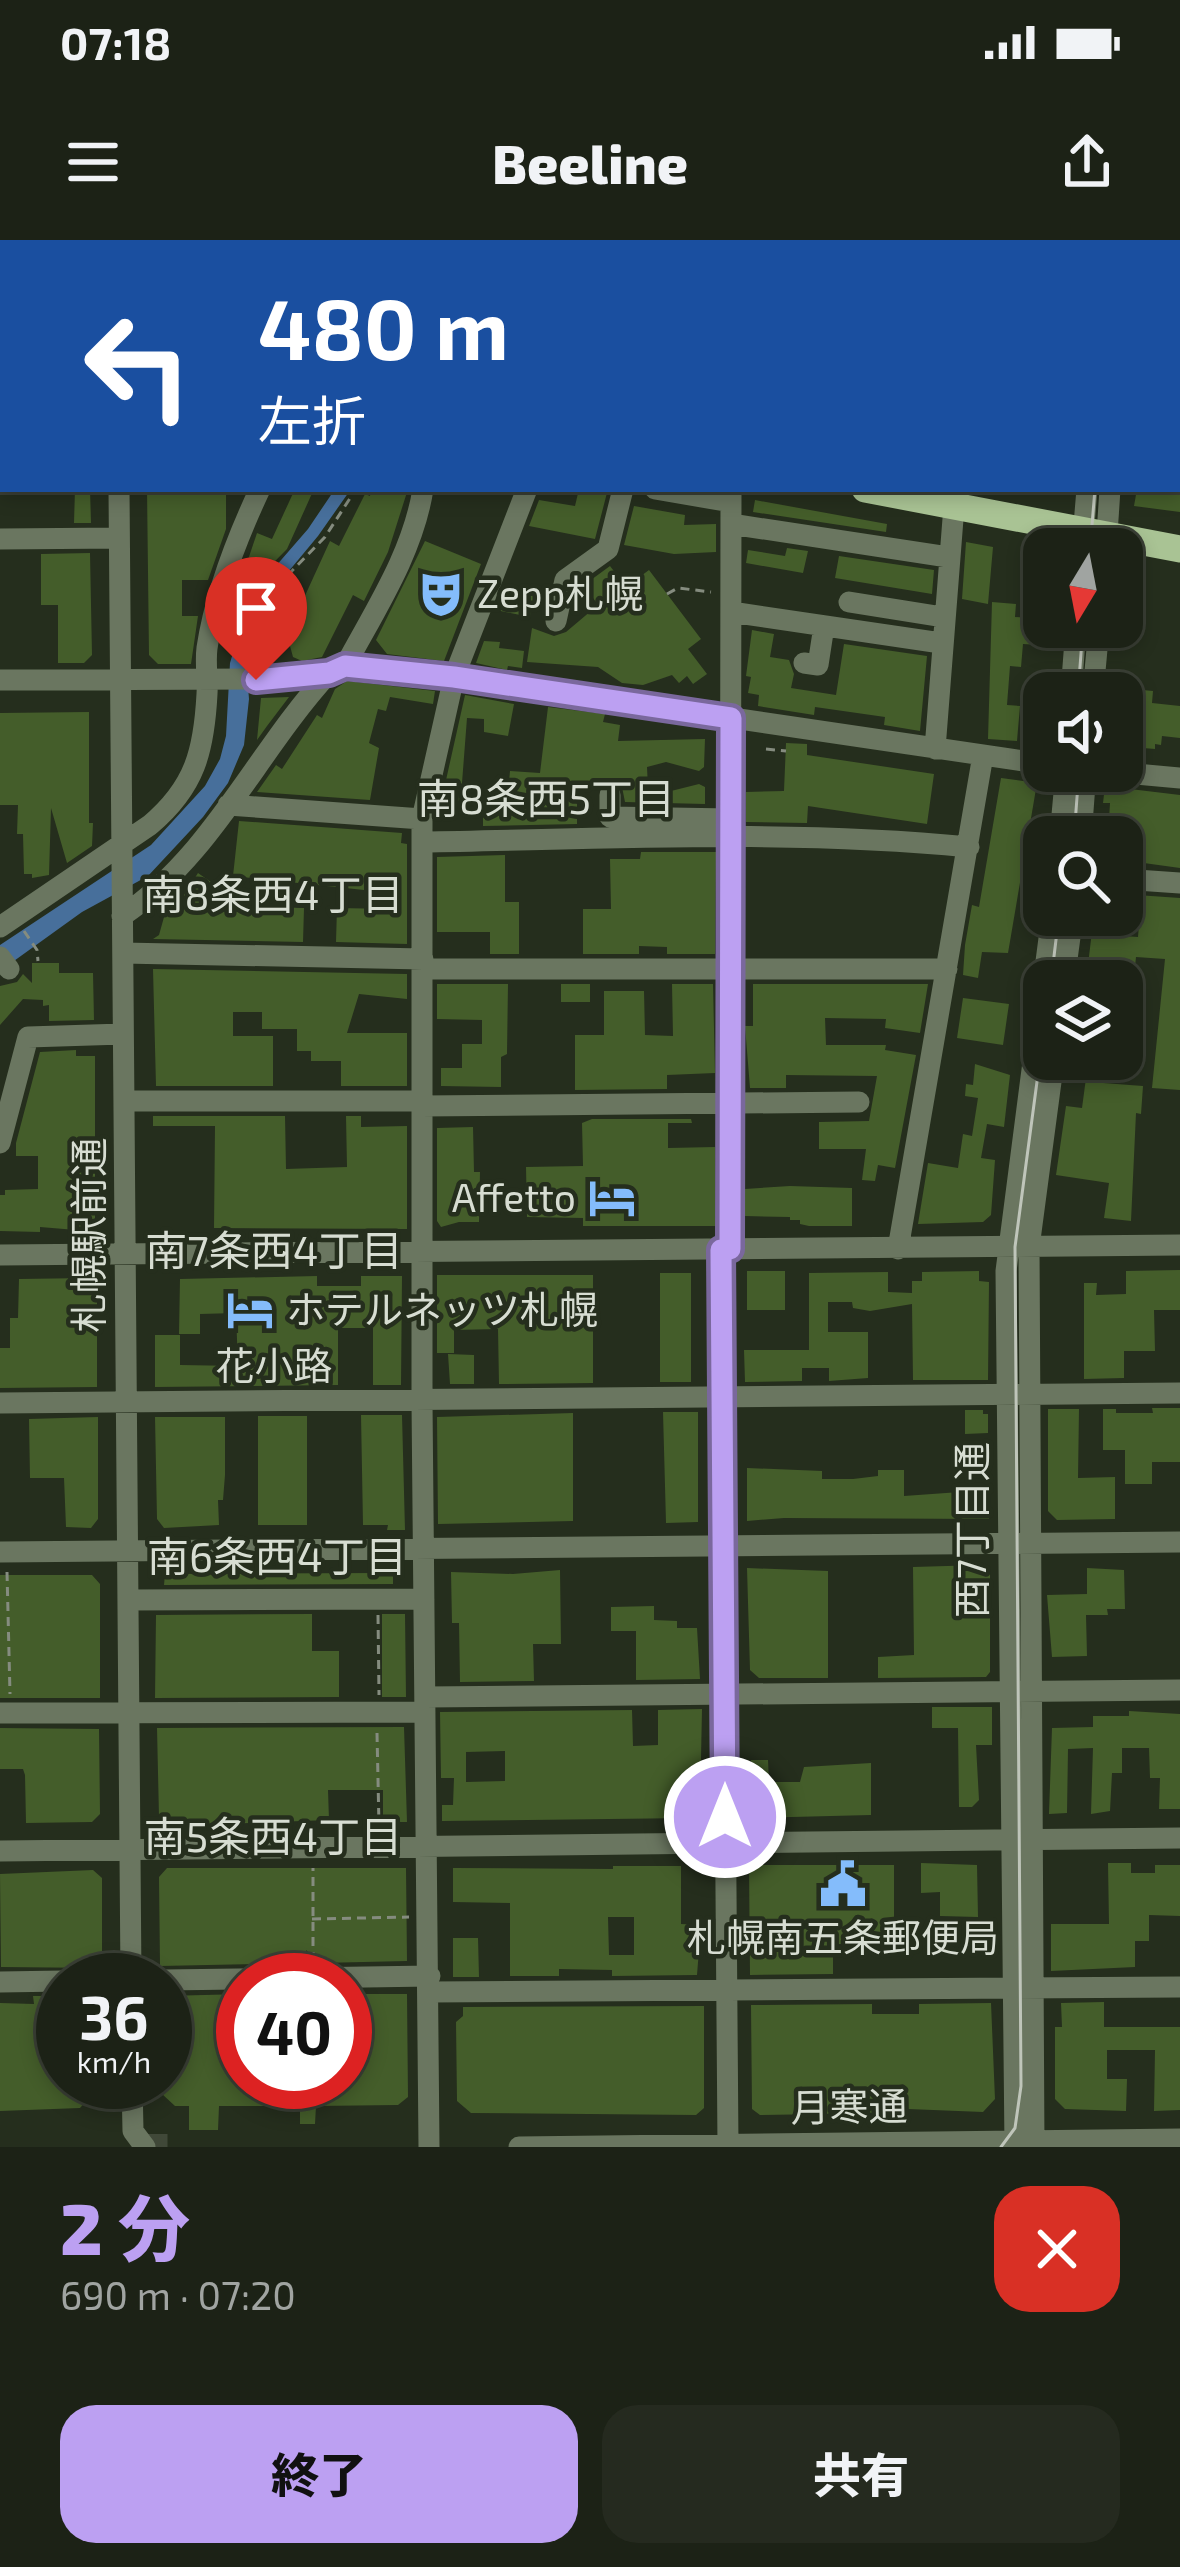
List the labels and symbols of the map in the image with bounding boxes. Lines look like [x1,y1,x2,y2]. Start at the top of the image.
north arrow [1023,528,1143,648]
pin [205,557,307,680]
theatre icon: Zepp札幌 [416,569,466,619]
place label: Zepp札幌 [477,569,643,616]
district label: 南8条西5丁目 [417,772,675,822]
district label: 南8条西4丁目 [142,868,404,918]
street label: 札幌駅前通 [64,1137,111,1333]
place label: Affetto [452,1173,576,1220]
hotel icon: Affetto [587,1173,637,1223]
district label: 南7条西4丁目 [145,1224,403,1274]
hotel icon: ホテルネッツ札幌 [225,1285,275,1335]
place label: ホテルネッツ札幌 [286,1285,598,1332]
street label: 花小路 [215,1341,333,1388]
street label: 西7丁目通 [947,1442,994,1618]
district label: 南6条西4丁目 [147,1530,407,1580]
position arrow [662,1754,788,1880]
district label: 南5条西4丁目 [144,1810,402,1860]
public building icon: 札幌南五条郵便局 [818,1859,868,1909]
place label: 札幌南五条郵便局 [687,1913,999,1960]
speed limit sign: 40 [216,1953,372,2109]
street label: 月寒通 [790,2081,908,2130]

